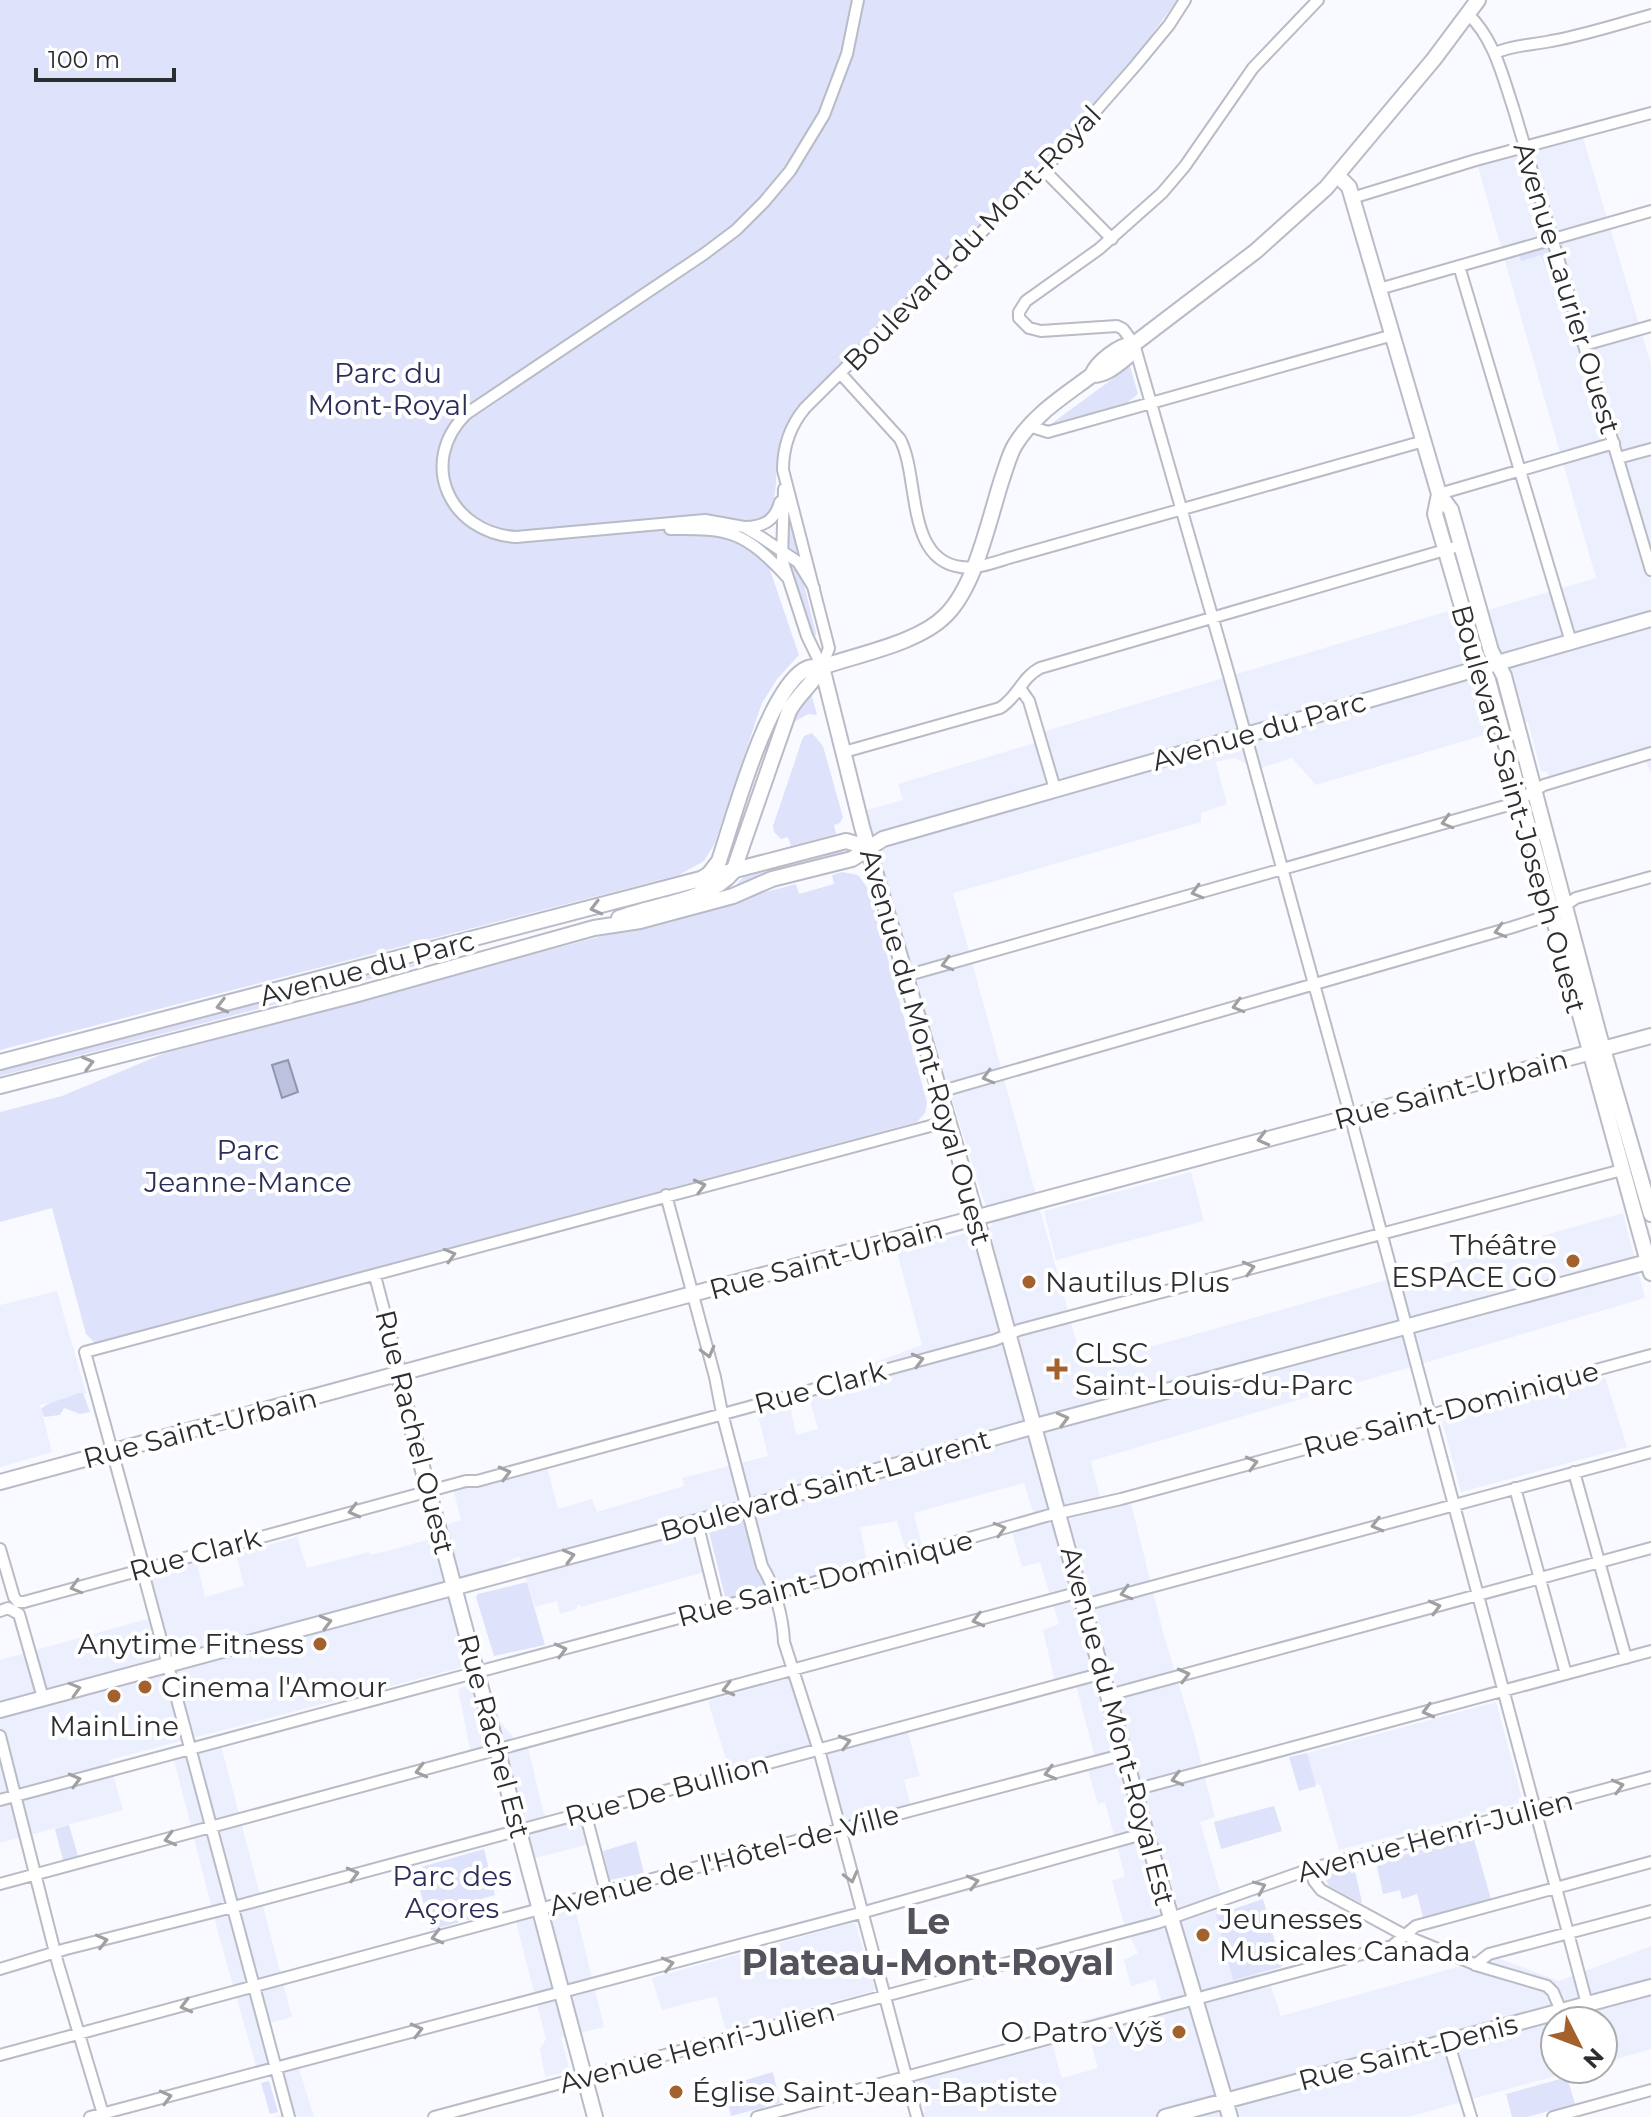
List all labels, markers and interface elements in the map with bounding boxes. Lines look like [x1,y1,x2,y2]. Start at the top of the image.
scale bar [36,32,174,82]
text: 100 m [48,45,120,74]
street label: Boulevard du Mont-Royal [836,98,1108,378]
street label: Avenue Laurier Ouest [1506,138,1628,438]
park label: Parc du Mont-Royal [307,356,469,422]
street label: Boulevard Saint-Joseph Ouest [1444,601,1594,1017]
street label: Avenue du Parc [1148,684,1370,778]
one-way arrow [1441,813,1455,829]
street label: Avenue du Mont-Royal Ouest [853,845,999,1249]
one-way arrow [1191,883,1205,900]
one-way arrow [589,899,603,916]
one-way arrow [1493,921,1507,938]
street label: Avenue du Parc [256,923,478,1013]
one-way arrow [941,955,955,972]
one-way arrow [215,996,229,1013]
one-way arrow [1232,996,1246,1013]
street label: Rue Saint-Urbain [1331,1041,1571,1137]
one-way arrow [80,1056,94,1073]
one-way arrow [982,1068,996,1084]
one-way arrow [1257,1130,1271,1146]
park label: Parc Jeanne-Mance [143,1133,352,1199]
one-way arrow [693,1179,707,1196]
street label: Rue Saint-Urbain [706,1211,946,1307]
place label: Théâtre ESPACE GO [1391,1228,1557,1294]
one-way arrow [442,1248,456,1265]
marker: Théâtre ESPACE GO [1564,1252,1582,1270]
one-way arrow [1242,1261,1256,1278]
place label: Nautilus Plus [1045,1265,1229,1299]
marker: Nautilus Plus [1020,1273,1038,1291]
street label: Rue Rachel Ouest [368,1306,462,1558]
place label: CLSC Saint-Louis-du-Parc [1075,1336,1353,1402]
one-way arrow [699,1344,715,1358]
street label: Rue Clark [750,1353,890,1421]
one-way arrow [910,1353,924,1370]
street label: Rue Saint-Dominique [1300,1353,1602,1465]
marker: CLSC Saint-Louis-du-Parc [1046,1358,1068,1380]
street label: Rue Saint-Urbain [80,1380,320,1476]
one-way arrow [1055,1411,1069,1428]
street label: Boulevard Saint-Laurent [656,1422,994,1548]
one-way arrow [1244,1456,1258,1472]
one-way arrow [498,1466,512,1482]
one-way arrow [347,1501,361,1518]
one-way arrow [1371,1516,1385,1532]
street label: Rue Clark [125,1520,265,1588]
street label: Rue Saint-Dominique [674,1522,976,1634]
one-way arrow [993,1522,1007,1538]
street label: Avenue du Mont-Royal Est [1054,1543,1182,1909]
one-way arrow [562,1549,576,1566]
one-way arrow [70,1578,84,1594]
one-way arrow [1120,1584,1134,1600]
one-way arrow [1428,1599,1442,1616]
one-way arrow [972,1611,986,1627]
one-way arrow [319,1614,333,1631]
place label: Anytime Fitness [78,1627,304,1661]
street label: Rue Rachel Est [450,1630,538,1842]
marker: Anytime Fitness [311,1635,329,1653]
one-way arrow [554,1642,568,1659]
one-way arrow [1177,1668,1191,1685]
place label: Cinema l'Amour [161,1670,387,1704]
marker: Cinema l'Amour [136,1678,154,1696]
one-way arrow [721,1680,735,1696]
one-way arrow [68,1682,82,1699]
marker: MainLine [105,1687,123,1705]
one-way arrow [1422,1702,1436,1719]
place label: MainLine [49,1709,179,1743]
one-way arrow [838,1735,852,1752]
street label: Rue De Bullion [561,1746,773,1834]
one-way arrow [415,1762,429,1778]
one-way arrow [1043,1764,1057,1781]
one-way arrow [1170,1769,1184,1786]
one-way arrow [68,1773,82,1789]
one-way arrow [1611,1779,1625,1795]
street label: Avenue Henri-Julien [1293,1783,1577,1889]
street label: Avenue de l'Hôtel-de-Ville [545,1797,903,1923]
one-way arrow [164,1829,178,1846]
park label: Parc des Açores [392,1859,512,1925]
one-way arrow [346,1867,360,1883]
one-way arrow [842,1870,859,1884]
one-way arrow [966,1874,980,1891]
one-way arrow [1252,1881,1267,1897]
district label: Le Plateau-Mont-Royal [742,1899,1114,1984]
place label: Jeunesses Musicales Canada [1218,1902,1471,1968]
marker: Jeunesses Musicales Canada [1194,1926,1212,1944]
one-way arrow [430,1928,444,1945]
one-way arrow [95,1933,108,1950]
one-way arrow [661,1956,675,1973]
street label: Avenue Henri-Julien [555,1994,839,2100]
one-way arrow [180,1996,194,2013]
north arrow [1539,2005,1619,2085]
street label: Rue Saint-Denis [1295,2006,1521,2098]
place label: O Patro Výš [1001,2015,1163,2049]
one-way arrow [409,2022,423,2039]
marker: O Patro Výš [1170,2023,1188,2041]
text: N [1578,2042,1609,2074]
place label: Église Saint-Jean-Baptiste [692,2075,1058,2109]
marker: Église Saint-Jean-Baptiste [667,2083,685,2101]
one-way arrow [158,2090,172,2106]

